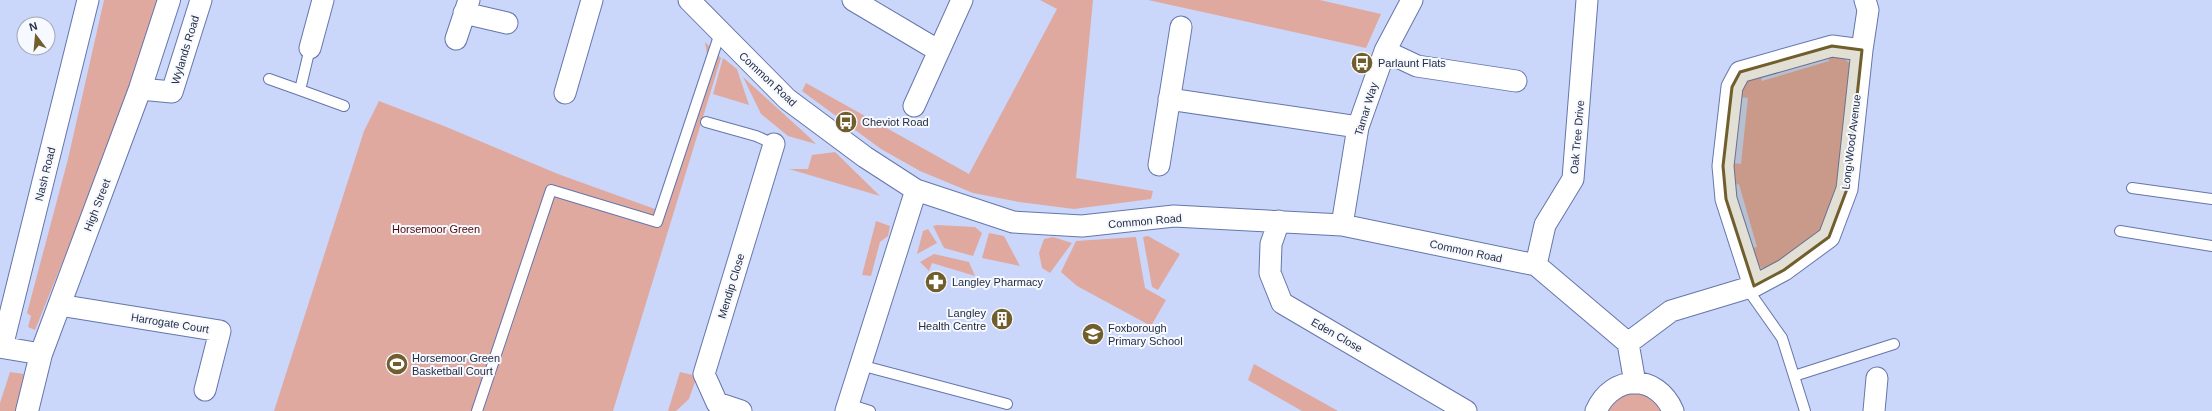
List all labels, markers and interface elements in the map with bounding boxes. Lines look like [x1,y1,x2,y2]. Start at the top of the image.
street label: Wylands Road [169,14,201,86]
north arrow [16,16,56,56]
text: N [28,20,39,33]
street label: Common Road [737,49,799,109]
bus stop icon: Parlaunt Flats [1349,50,1375,76]
place label: Parlaunt Flats [1378,57,1446,69]
street label: Tamar Way [1352,80,1380,137]
street label: Long Wood Avenue [1839,94,1863,190]
street label: Oak Tree Drive [1568,100,1586,174]
bus stop icon: Cheviot Road [833,109,859,135]
place label: Cheviot Road [862,116,929,128]
street label: Nash Road [33,146,57,202]
street label: High Street [82,177,112,233]
street label: Common Road [1108,212,1182,230]
park label: Horsemoor Green [392,223,480,235]
street label: Common Road [1429,237,1503,265]
street label: Mendip Close [715,252,747,320]
pharmacy icon: Langley Pharmacy [923,269,949,295]
place label: Langley Pharmacy [952,276,1044,288]
building icon: Langley Health Centre [989,306,1015,332]
place label: Langley Health Centre [918,307,986,332]
street label: Harrogate Court [130,311,210,335]
street label: Eden Close [1309,316,1365,354]
school or university icon: Foxborough Primary School [1080,321,1106,347]
place label: Foxborough Primary School [1108,322,1183,347]
sports icon: Horsemoor Green Basketball Court [384,351,410,377]
place label: Horsemoor Green Basketball Court [412,352,500,377]

